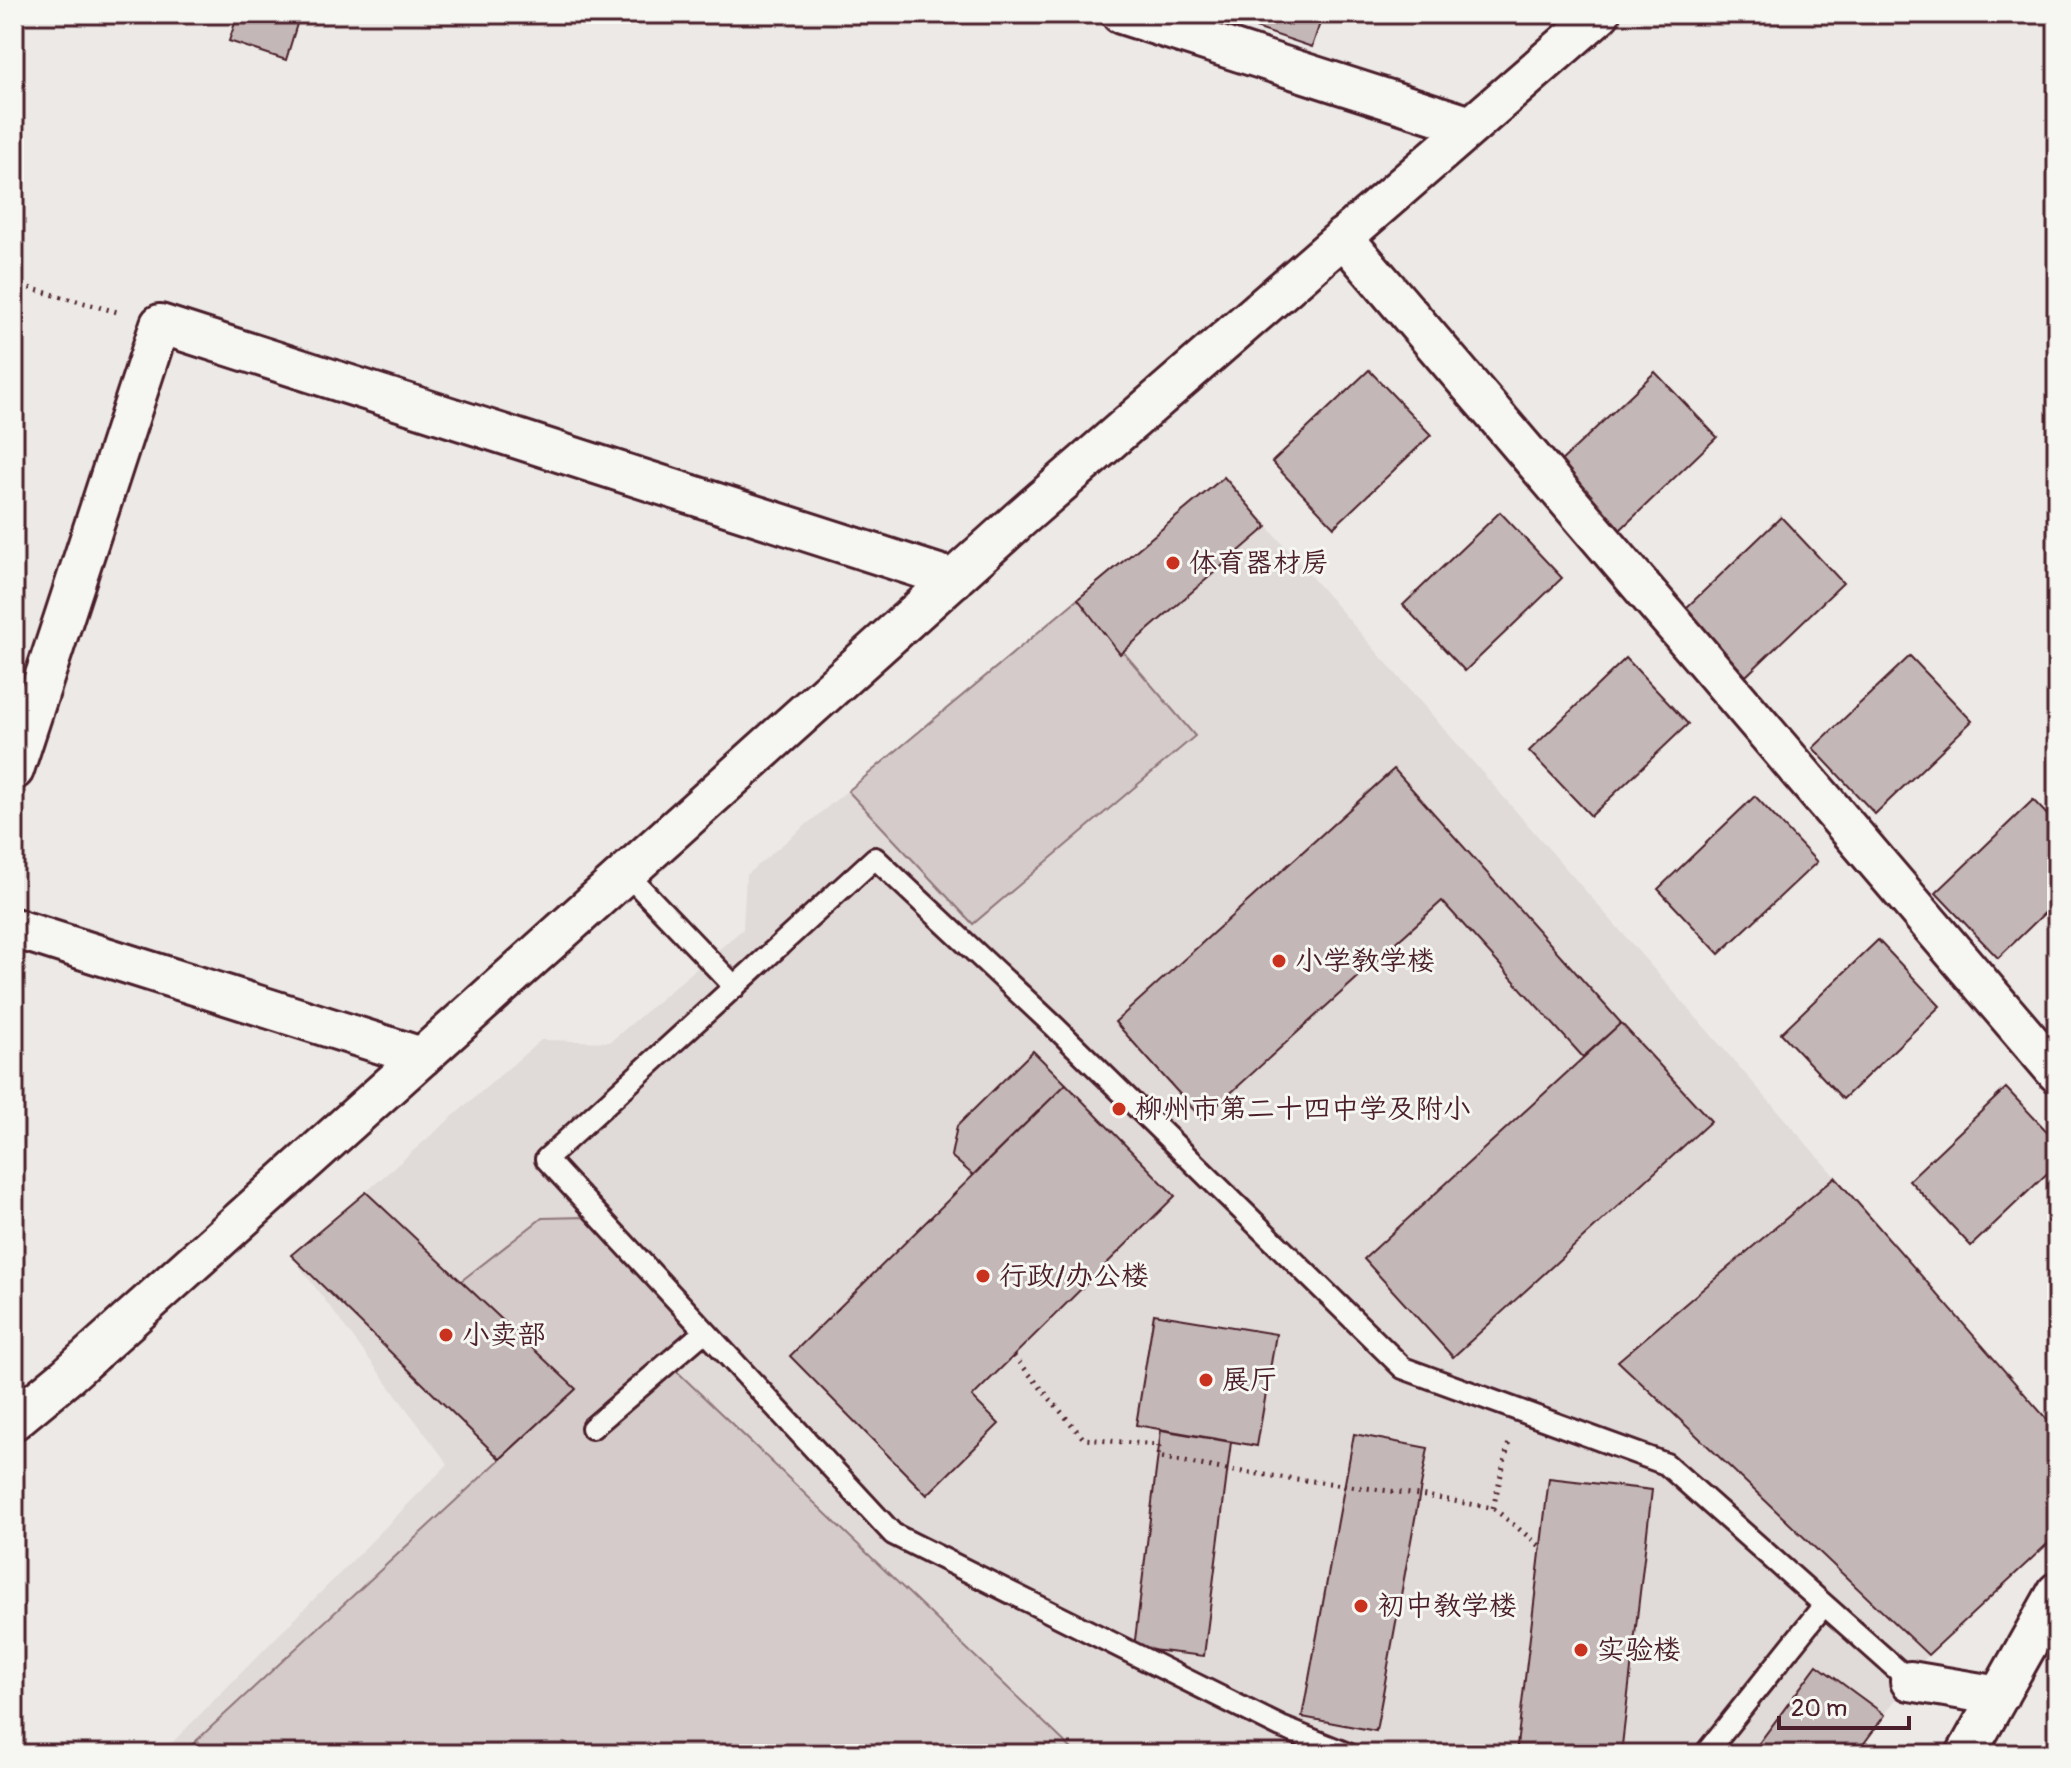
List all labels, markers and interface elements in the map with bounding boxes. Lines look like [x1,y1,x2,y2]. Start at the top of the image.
place label: 体育器材房 [1189,546,1329,581]
marker: 体育器材房 [1164,554,1182,572]
place label: 小学教学楼 [1295,944,1435,979]
marker: 小学教学楼 [1270,952,1288,970]
place label: 柳州市第二十四中学及附小 [1135,1092,1471,1127]
marker: 柳州市第二十四中学及附小 [1110,1100,1128,1118]
place label: 行政/办公楼 [999,1259,1149,1294]
marker: 行政/办公楼 [974,1267,992,1285]
place label: 小卖部 [462,1318,546,1353]
marker: 小卖部 [437,1326,455,1344]
place label: 展厅 [1222,1363,1278,1398]
marker: 展厅 [1197,1371,1215,1389]
place label: 初中教学楼 [1377,1589,1517,1624]
marker: 初中教学楼 [1352,1597,1370,1615]
place label: 实验楼 [1597,1633,1681,1668]
marker: 实验楼 [1572,1641,1590,1659]
scale bar [1779,1680,1909,1730]
text: 20 m [1791,1694,1847,1723]

